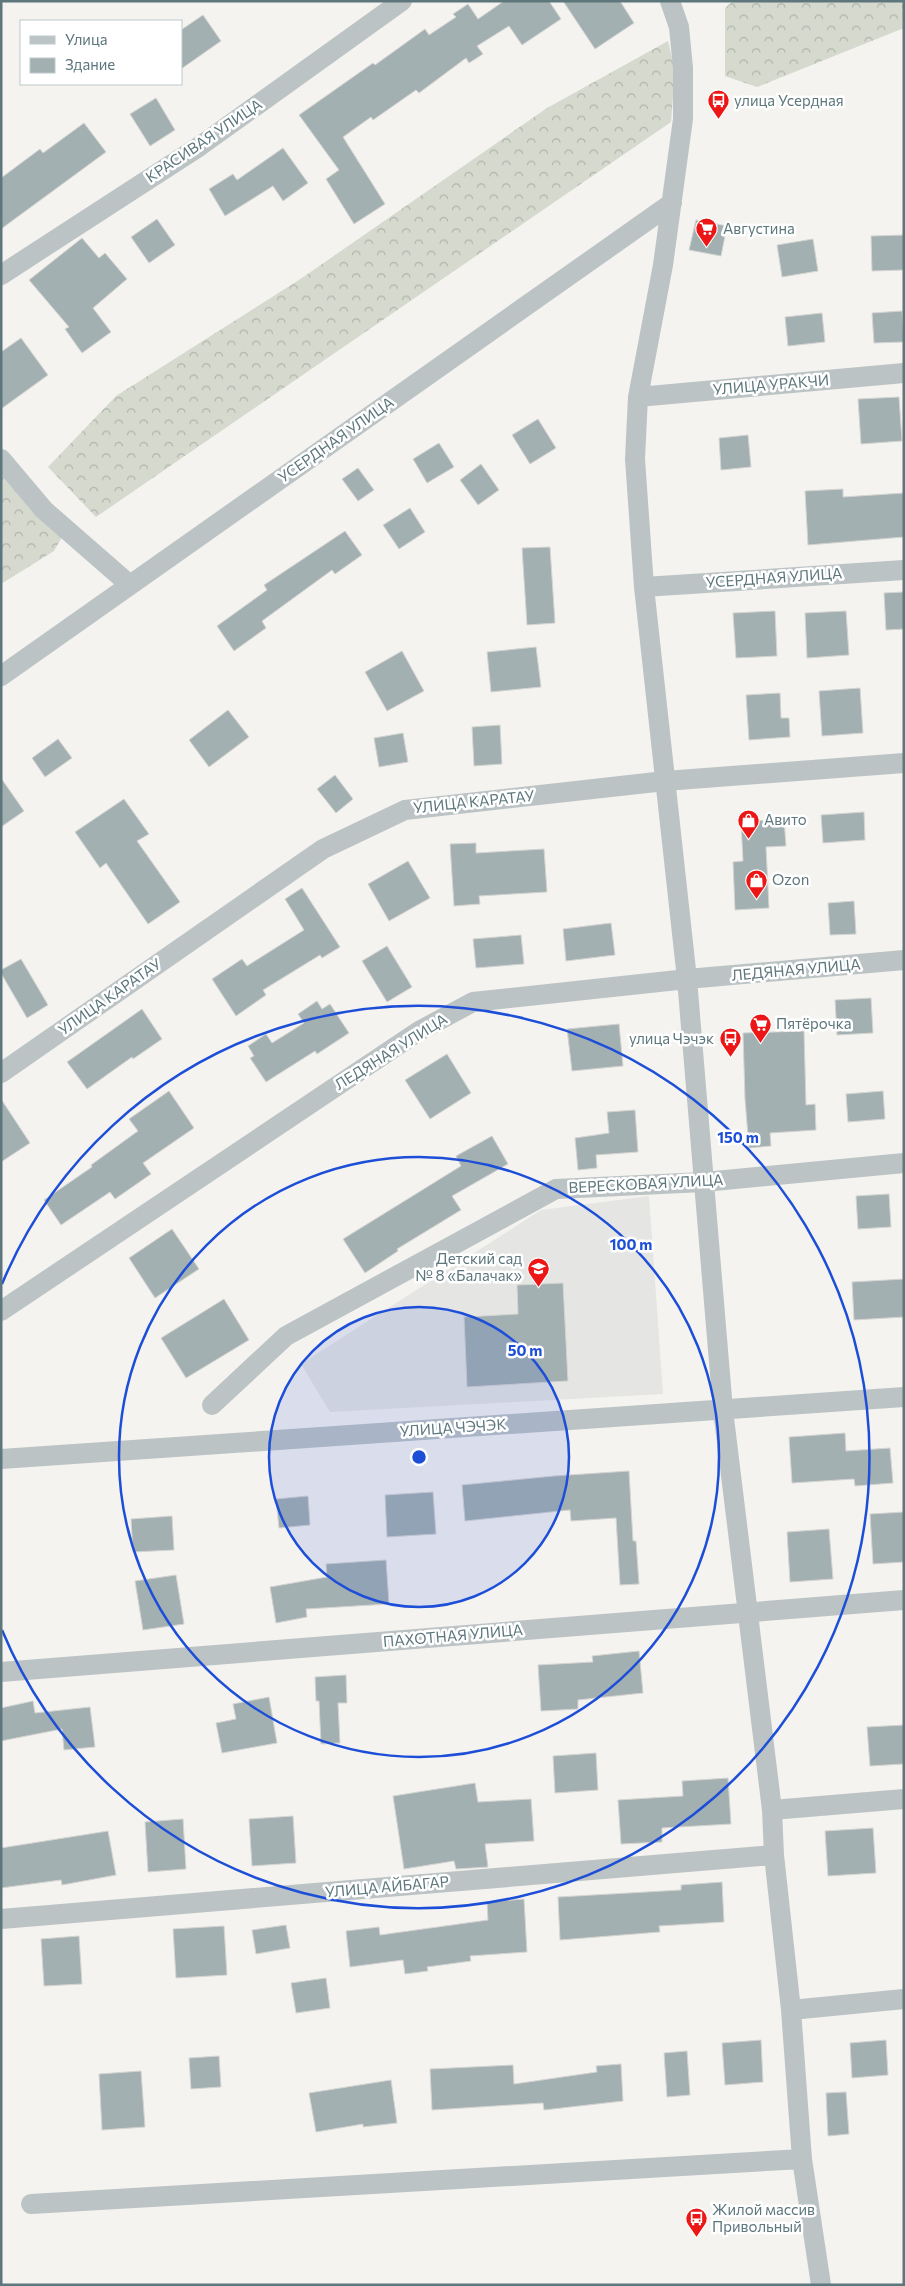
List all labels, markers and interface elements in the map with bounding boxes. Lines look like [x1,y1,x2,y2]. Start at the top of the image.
legend [20,20,182,85]
text: Улица [65,30,107,48]
text: Здание [65,55,115,73]
bus stop icon: улица Усердная [706,89,730,120]
place label: улица Усердная [734,91,844,109]
street label: КРАСИВАЯ УЛИЦА [142,95,265,186]
supermarket icon: Августина [695,217,719,248]
place label: Августина [723,219,795,237]
street label: УЛИЦА УРАКЧИ [712,370,830,398]
street label: УСЕРДНАЯ УЛИЦА [274,393,397,486]
street label: УСЕРДНАЯ УЛИЦА [705,563,843,591]
street label: УЛИЦА КАРАТАУ [412,786,535,816]
shop icon: Авито [736,808,760,839]
place label: Авито [764,810,807,828]
shop icon: Ozon [744,868,768,899]
place label: Ozon [772,870,809,888]
street label: УЛИЦА КАРАТАУ [54,954,165,1039]
street label: ЛЕДЯНАЯ УЛИЦА [731,954,861,984]
street label: ЛЕДЯНАЯ УЛИЦА [331,1009,450,1093]
supermarket icon: Пятёрочка [748,1012,772,1043]
place label: Пятёрочка [776,1014,851,1032]
bus stop icon: улица Чэчэк [718,1027,742,1058]
place label: улица Чэчэк [629,1029,714,1047]
text: 150 m [717,1128,759,1146]
street label: ВЕРЕСКОВАЯ УЛИЦА [568,1170,724,1196]
text: 100 m [610,1235,652,1253]
place label: Детский сад № 8 «Балачак» [415,1249,522,1284]
school or university icon: Детский сад № 8 «Балачак» [526,1256,550,1287]
text: 50 m [508,1341,542,1359]
street label: УЛИЦА ЧЭЧЭК [399,1414,507,1440]
centre of rings [410,1448,428,1466]
street label: ПАХОТНАЯ УЛИЦА [382,1620,524,1650]
street label: УЛИЦА АЙБАГАР [324,1872,450,1900]
place label: Жилой массив Привольный [712,2200,815,2235]
bus stop icon: Жилой массив Привольный [684,2207,708,2238]

